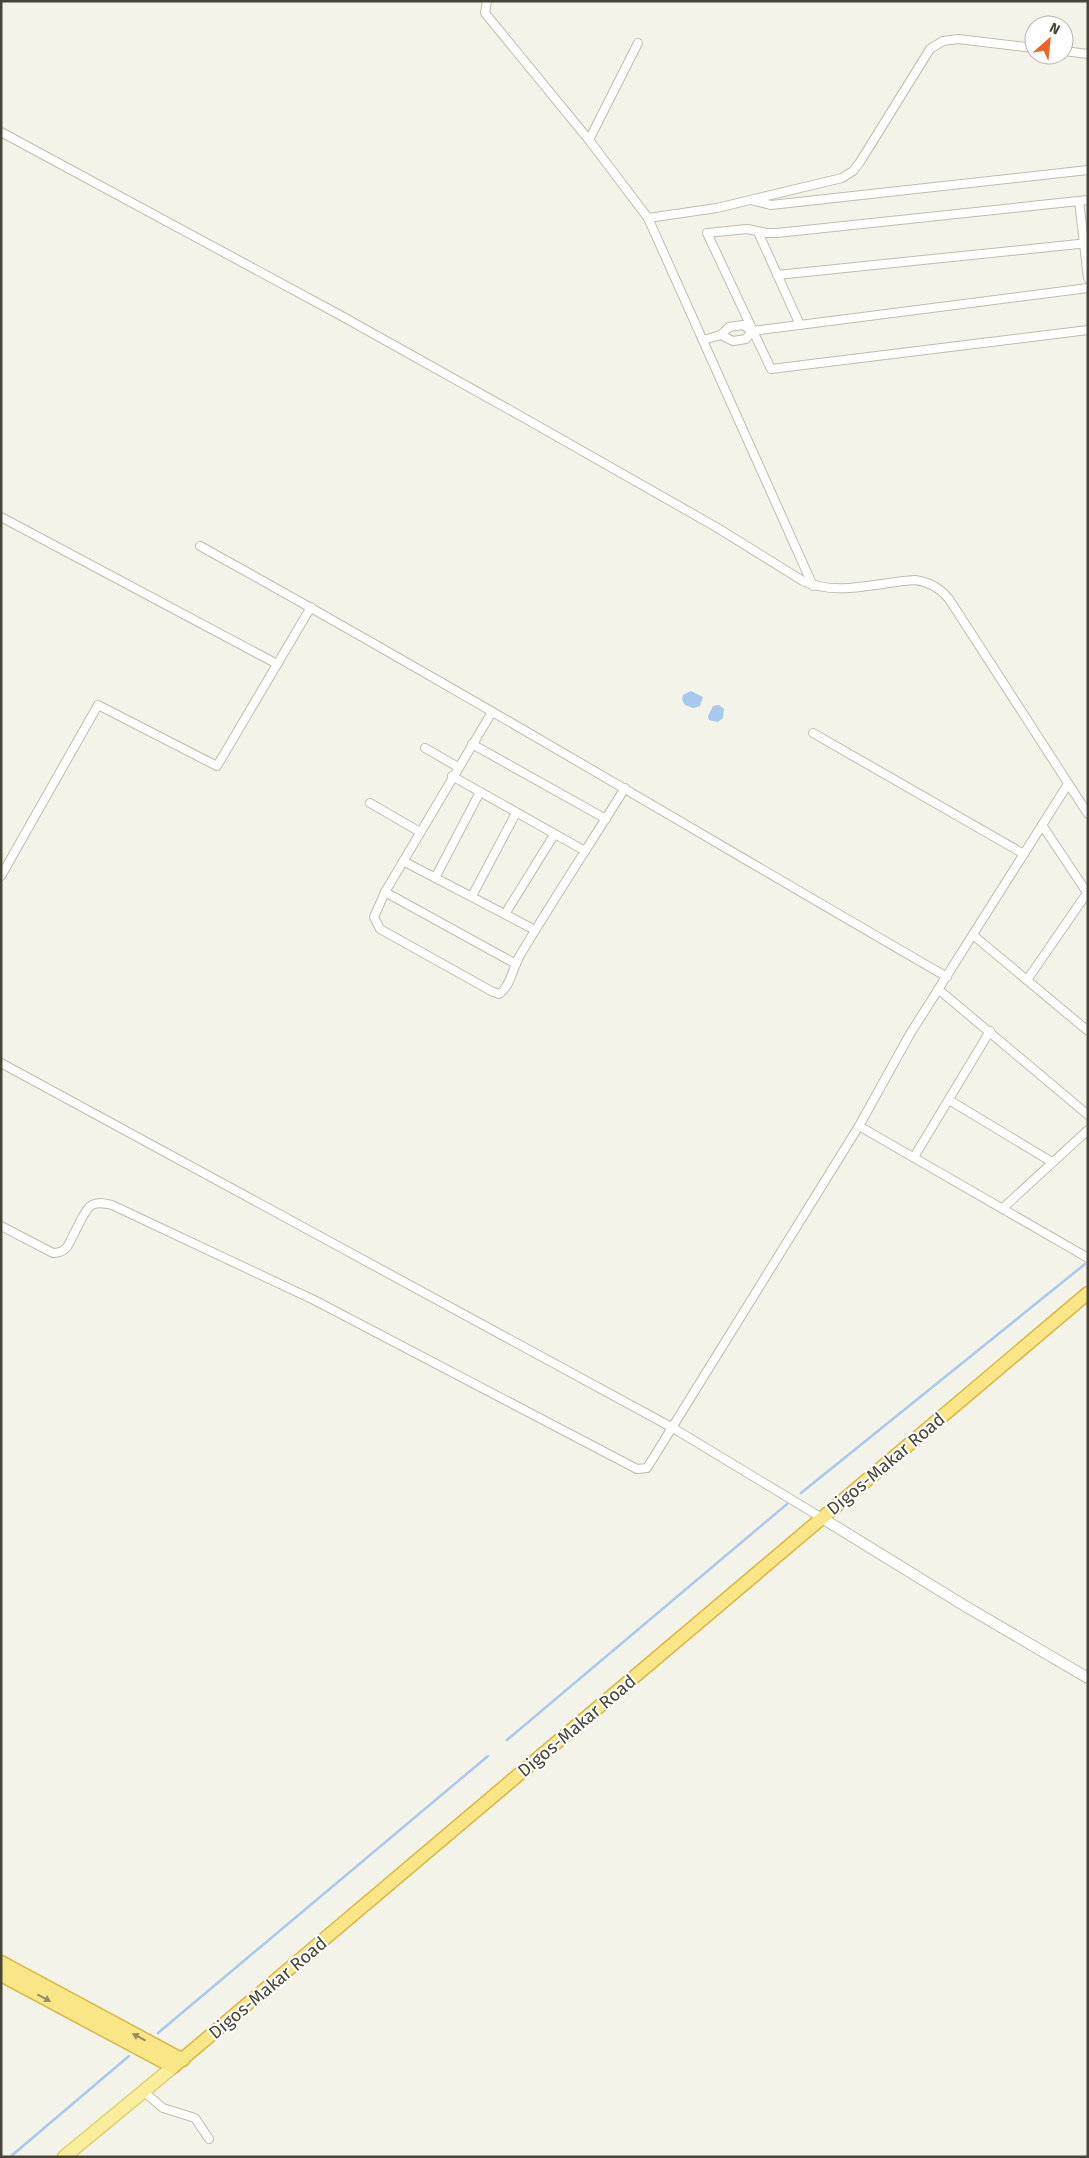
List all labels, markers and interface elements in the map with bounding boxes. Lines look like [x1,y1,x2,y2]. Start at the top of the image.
north arrow [1024,15,1074,65]
text: N [1047,19,1063,39]
street label: Digos-Makar Road [822,1408,950,1520]
street label: Digos-Makar Road [513,1670,641,1782]
street label: Digos-Makar Road [204,1932,332,2044]
one-way arrow [37,1994,51,2002]
one-way arrow [132,2033,147,2041]

